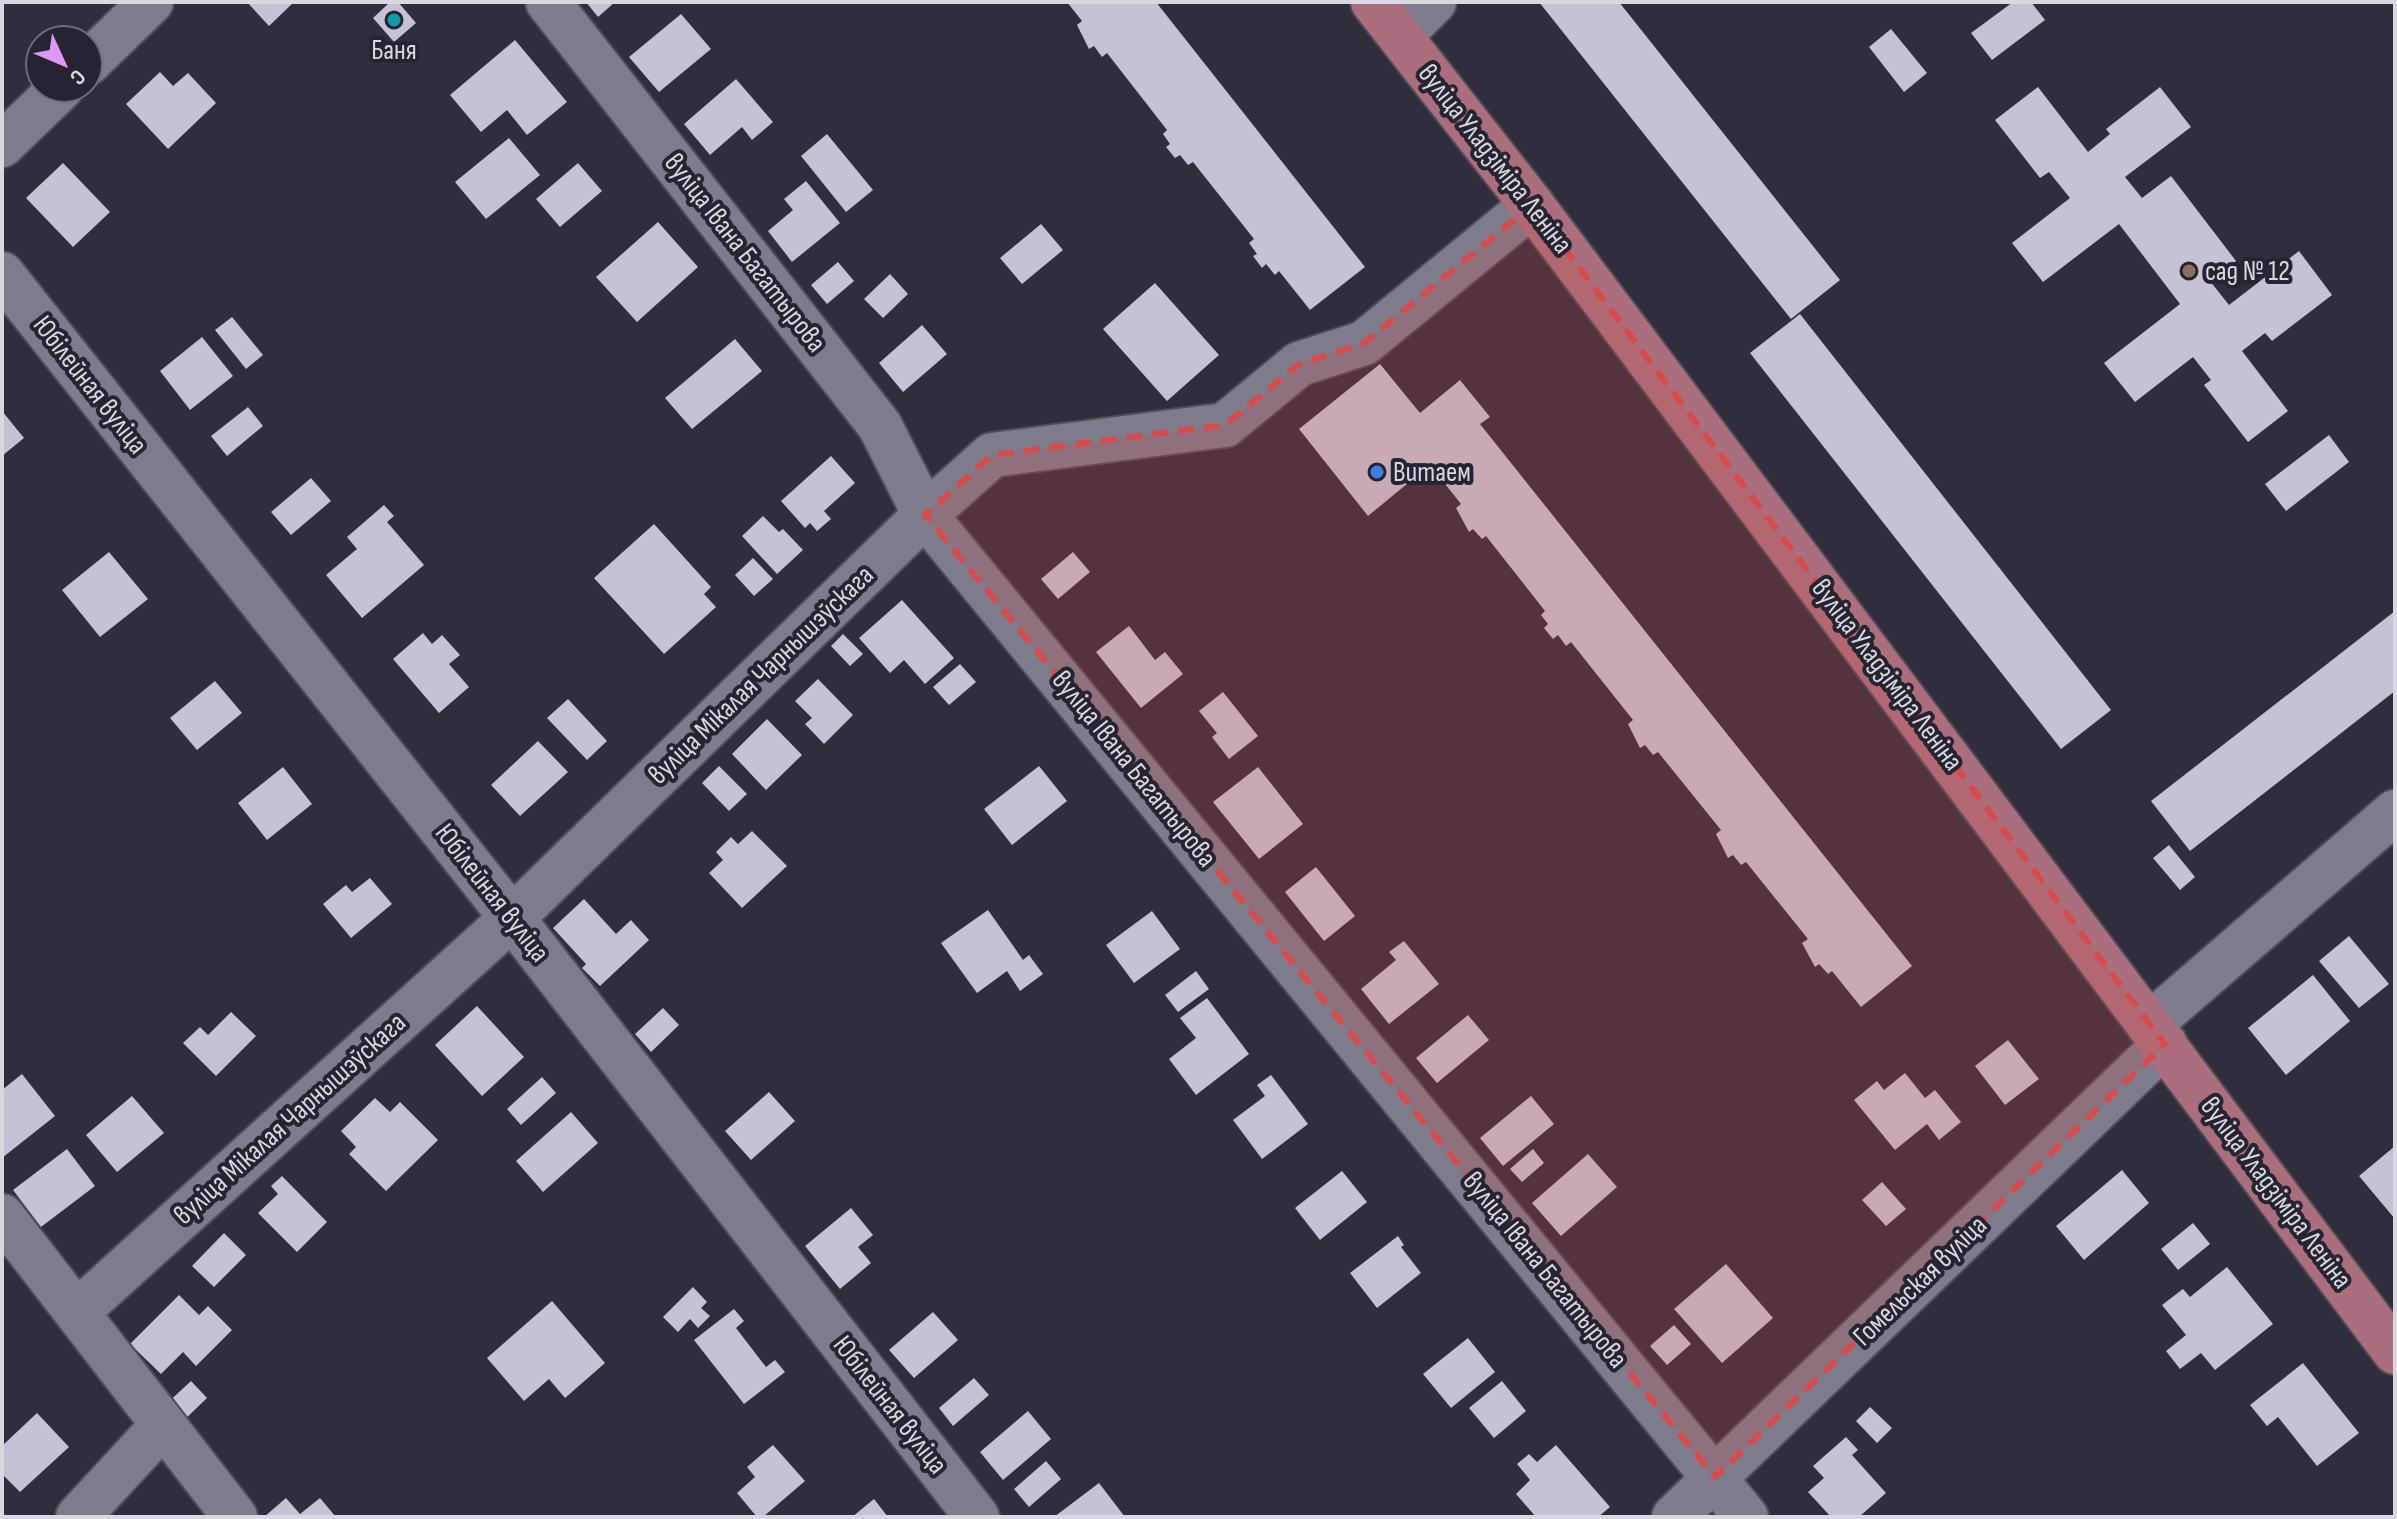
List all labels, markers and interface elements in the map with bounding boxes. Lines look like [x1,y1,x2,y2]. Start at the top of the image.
marker: Баня [385,11,403,29]
north arrow [24,24,104,104]
place label: Баня [371,34,417,67]
street label: вуліца Уладзіміра Леніна [1411,58,1579,260]
text: С [64,63,91,90]
street label: вуліца Івана Багатырова [657,147,833,359]
place label: сад № 12 [2205,255,2290,288]
marker: сад № 12 [2180,262,2198,280]
street label: Юбілейная вуліца [26,309,154,461]
place label: Витаем [1393,456,1471,489]
marker: Витаем [1368,463,1386,481]
street label: вуліца Мікалая Чарнышэўскага [642,559,880,791]
street label: вуліца Уладзіміра Леніна [1804,573,1970,777]
street label: вуліца Івана Багатырова [1045,664,1223,874]
street label: Юбілейная вуліца [428,817,556,969]
street label: вуліца Мікалая Чарнышэўскага [167,1006,413,1232]
street label: вуліца Уладзіміра Леніна [2193,1091,2359,1295]
street label: вуліца Івана Багатырова [1456,1165,1634,1375]
street label: Гомельская вуліца [1846,1209,1994,1353]
street label: Юбілейная вуліца [826,1329,954,1481]

